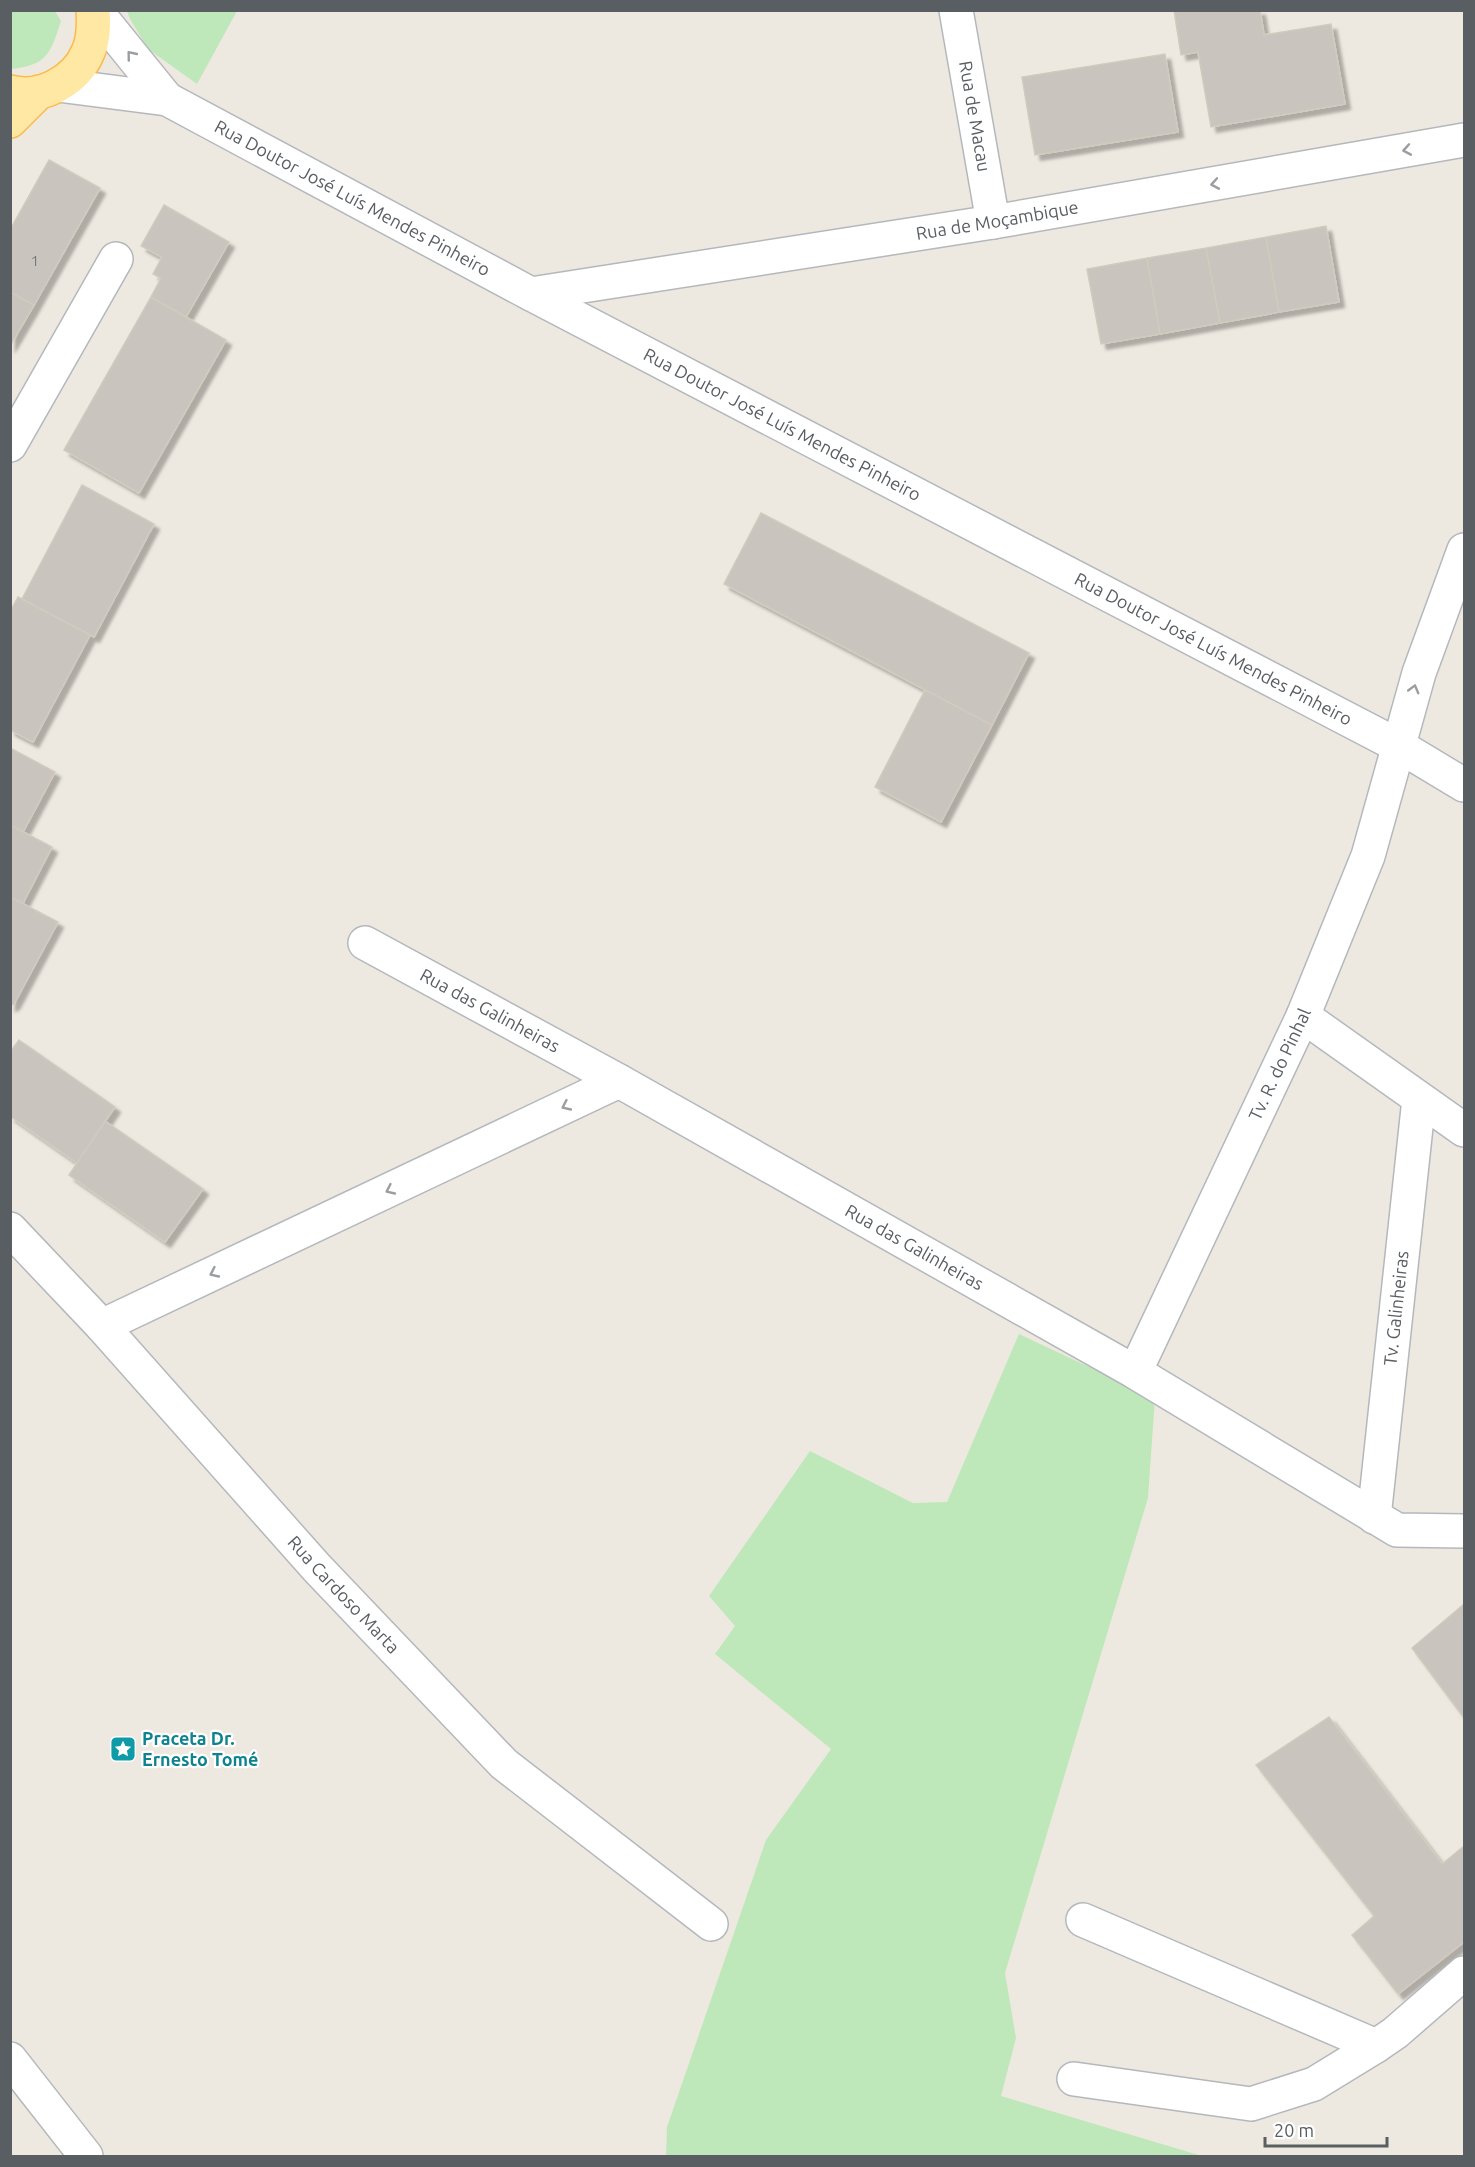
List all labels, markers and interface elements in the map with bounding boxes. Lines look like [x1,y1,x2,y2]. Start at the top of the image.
one-way arrow [127,51,138,62]
street label: Rua de Macau [956,59,995,173]
street label: Rua Doutor José Luís Mendes Pinheiro [211,115,494,279]
one-way arrow [1402,143,1412,156]
one-way arrow [1210,177,1220,190]
street label: Rua de Moçambique [914,196,1080,243]
house number: 1 [31,252,39,269]
street label: Rua Doutor José Luís Mendes Pinheiro [641,344,925,504]
street label: Rua Doutor José Luís Mendes Pinheiro [1072,568,1356,729]
one-way arrow [1407,684,1419,695]
street label: Rua das Galinheiras [417,964,564,1056]
street label: Tv. R. do Pinhal [1244,1005,1314,1123]
one-way arrow [562,1099,573,1111]
one-way arrow [385,1182,396,1194]
street label: Rua das Galinheiras [842,1200,988,1294]
street label: Tv. Galinheiras [1379,1249,1412,1367]
one-way arrow [209,1266,220,1278]
street label: Rua Cardoso Marta [284,1531,404,1657]
place label: Praceta Dr. Ernesto Tomé [142,1728,258,1769]
place icon: Praceta Dr. Ernesto Tomé [108,1734,138,1764]
scale bar [1265,2110,1386,2148]
text: 20 m [1274,2120,1314,2140]

